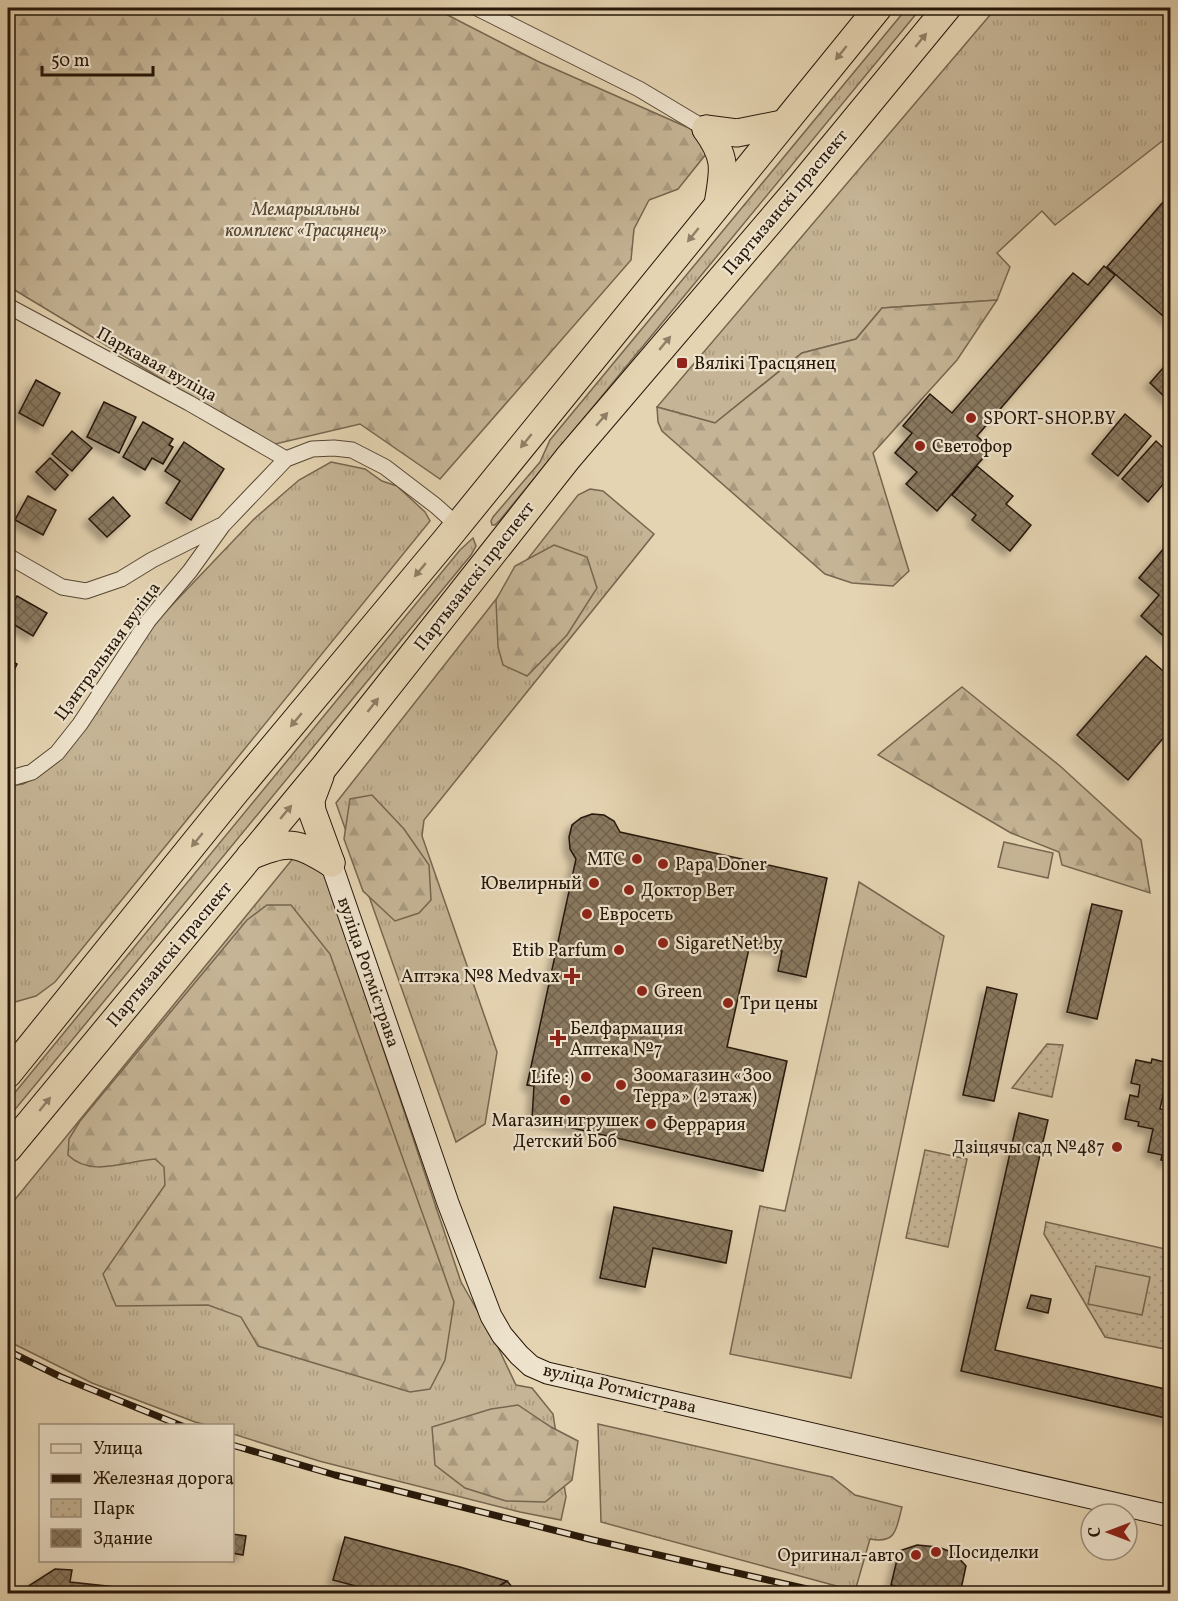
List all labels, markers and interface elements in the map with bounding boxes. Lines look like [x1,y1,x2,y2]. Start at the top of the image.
one-way arrow [914,32,926,47]
scale bar [42,39,153,77]
one-way arrow [834,45,847,61]
text: 50 m [51,49,90,74]
street label: Партызанскі праспект [718,125,855,281]
park label: Мемарыяльны комплекс «Трасцянец» [225,198,387,244]
one-way arrow [686,227,699,243]
street label: Паркавая вуліца [91,322,221,409]
one-way arrow [658,336,671,351]
place label: Вялікі Трасцянец [694,352,836,377]
marker: Вялікі Трасцянец [675,356,689,370]
place label: SPORT-SHOP.BY [983,407,1116,432]
marker: SPORT-SHOP.BY [964,411,978,425]
one-way arrow [595,412,608,427]
one-way arrow [520,433,533,448]
place label: Светофор [932,435,1012,460]
marker: Светофор [913,439,927,453]
street label: Партызанскі праспект [409,497,542,657]
one-way arrow [414,562,427,578]
street label: Цэнтральная вуліца [49,577,167,726]
one-way arrow [366,697,378,712]
one-way arrow [289,712,302,728]
one-way arrow [279,805,292,820]
one-way arrow [191,832,204,847]
place label: МТС [587,848,625,873]
marker: МТС [630,852,644,866]
place label: Papa Doner [675,853,767,878]
marker: Papa Doner [656,857,670,871]
place label: Ювелирный [480,872,582,897]
marker: Ювелирный [587,876,601,890]
street label: Партызанскі праспект [102,877,239,1033]
place label: Доктор Вет [641,879,734,904]
marker: Доктор Вет [622,883,636,897]
street label: вуліца Ротмістрава [330,894,405,1051]
place label: Евросеть [599,903,673,928]
marker: Евросеть [580,907,594,921]
place label: SigaretNet.by [675,932,783,957]
marker: SigaretNet.by [656,936,670,950]
place label: Etib Parfum [512,939,607,964]
marker: Etib Parfum [612,943,626,957]
place label: Аптэка №8 Medvax [401,965,560,990]
marker: Аптэка №8 Medvax [565,969,579,983]
place label: Green [654,980,703,1005]
marker: Green [635,984,649,998]
place label: Три цены [740,992,818,1017]
marker: Три цены [721,996,735,1010]
place label: Белфармация Аптека №7 [570,1017,683,1063]
marker: Белфармация Аптека №7 [551,1031,565,1045]
place label: Зоомагазин «Зоо Терра» (2 этаж) [633,1064,772,1110]
place label: Life :) [531,1066,574,1091]
marker: Life :) [579,1070,593,1084]
marker: Зоомагазин «Зоо Терра» (2 этаж) [614,1078,628,1092]
marker: Магазин игрушек Детский Боб [558,1093,572,1107]
one-way arrow [38,1096,51,1112]
place label: Магазин игрушек Детский Боб [491,1109,639,1155]
place label: Феррария [663,1113,746,1138]
marker: Феррария [644,1117,658,1131]
place label: Дзіцячы сад №487 [952,1136,1105,1161]
marker: Дзіцячы сад №487 [1110,1140,1124,1154]
street label: вуліца Ротмістрава [540,1358,699,1421]
legend [39,1424,234,1562]
text: Улица [93,1437,143,1462]
text: Железная дорога [93,1467,234,1492]
text: Парк [93,1497,135,1522]
north arrow [1079,1502,1139,1562]
text: Здание [93,1527,153,1552]
text: С [1085,1527,1107,1537]
place label: Посиделки [948,1541,1039,1566]
place label: Оригинал-авто [777,1544,904,1569]
marker: Посиделки [929,1545,943,1559]
marker: Оригинал-авто [909,1548,923,1562]

